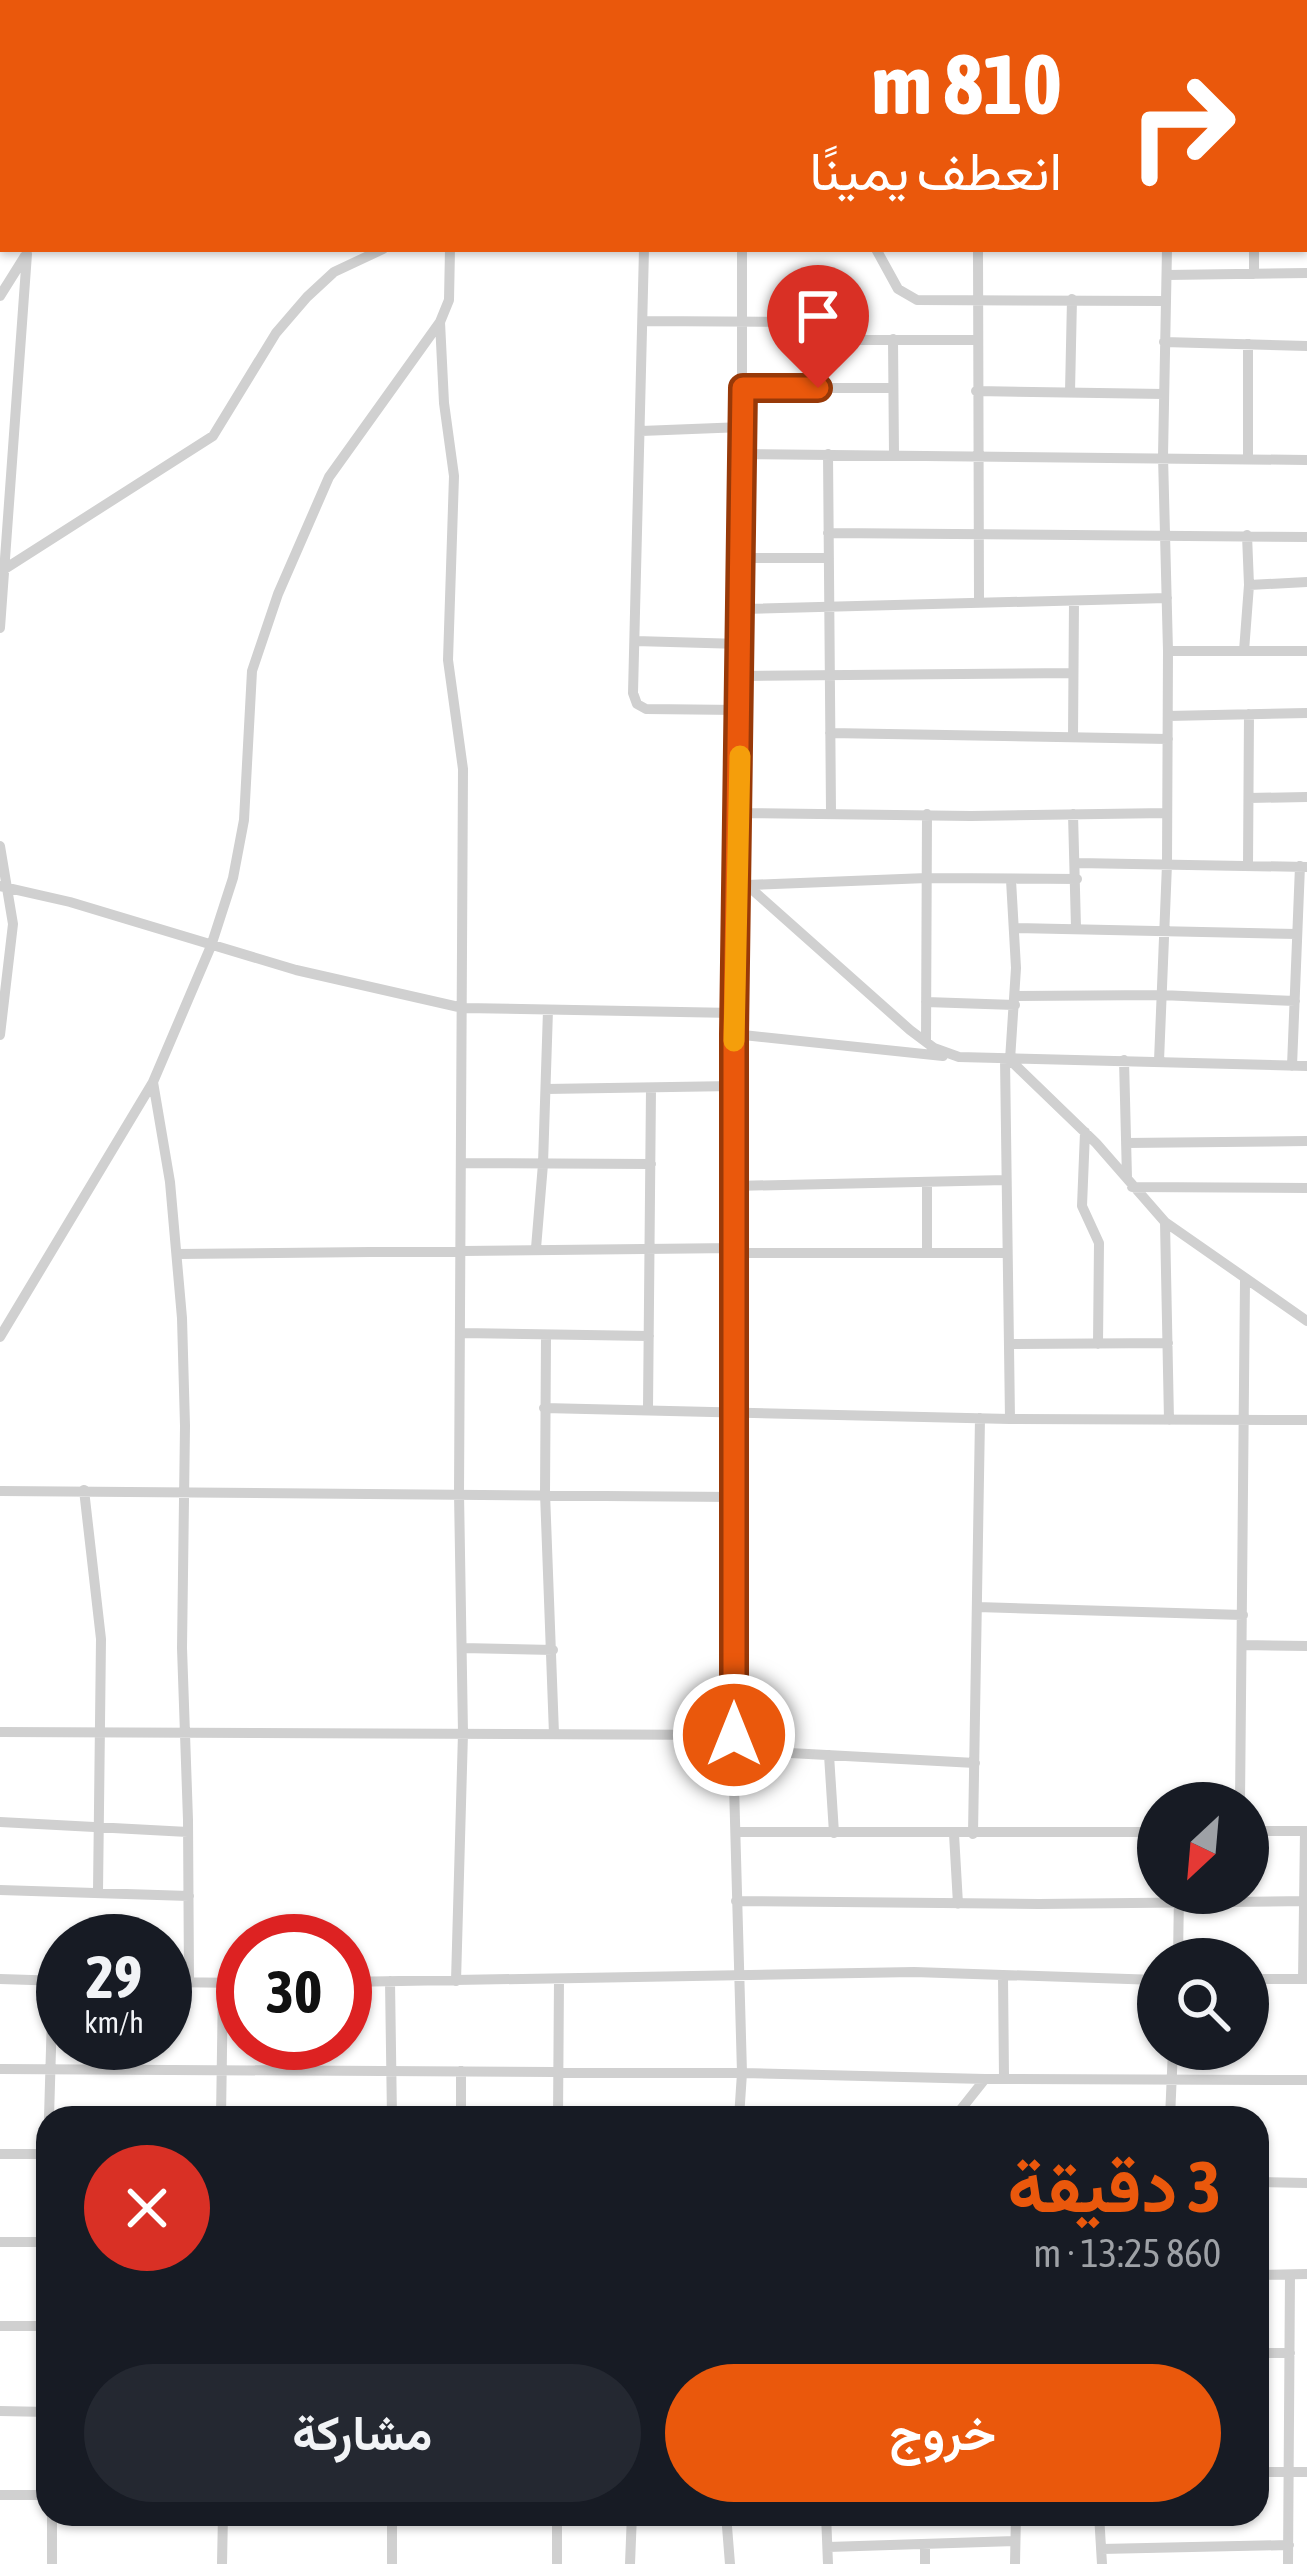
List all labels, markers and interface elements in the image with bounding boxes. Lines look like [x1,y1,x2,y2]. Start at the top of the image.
text: 810 m [872,36,1062,132]
icon: right [1104,48,1260,204]
text: انعطف يمينًا [809,140,1062,201]
pin [767,265,869,388]
icon: arrive [785,283,851,349]
position arrow [671,1672,797,1798]
north arrow [1137,1782,1269,1914]
map controls [1137,1782,1269,2070]
speed limit sign: 30 [216,1914,372,2070]
button: search [1137,1938,1269,2070]
text: 29 [86,1942,142,2011]
text: km/h [84,2005,144,2039]
button: close [84,2145,210,2271]
text: 3 دقيقة [1008,2145,1221,2227]
text: 860 m · 13:25 [1033,2231,1221,2275]
button: مشاركة [84,2364,641,2502]
button: خروج [665,2364,1221,2502]

